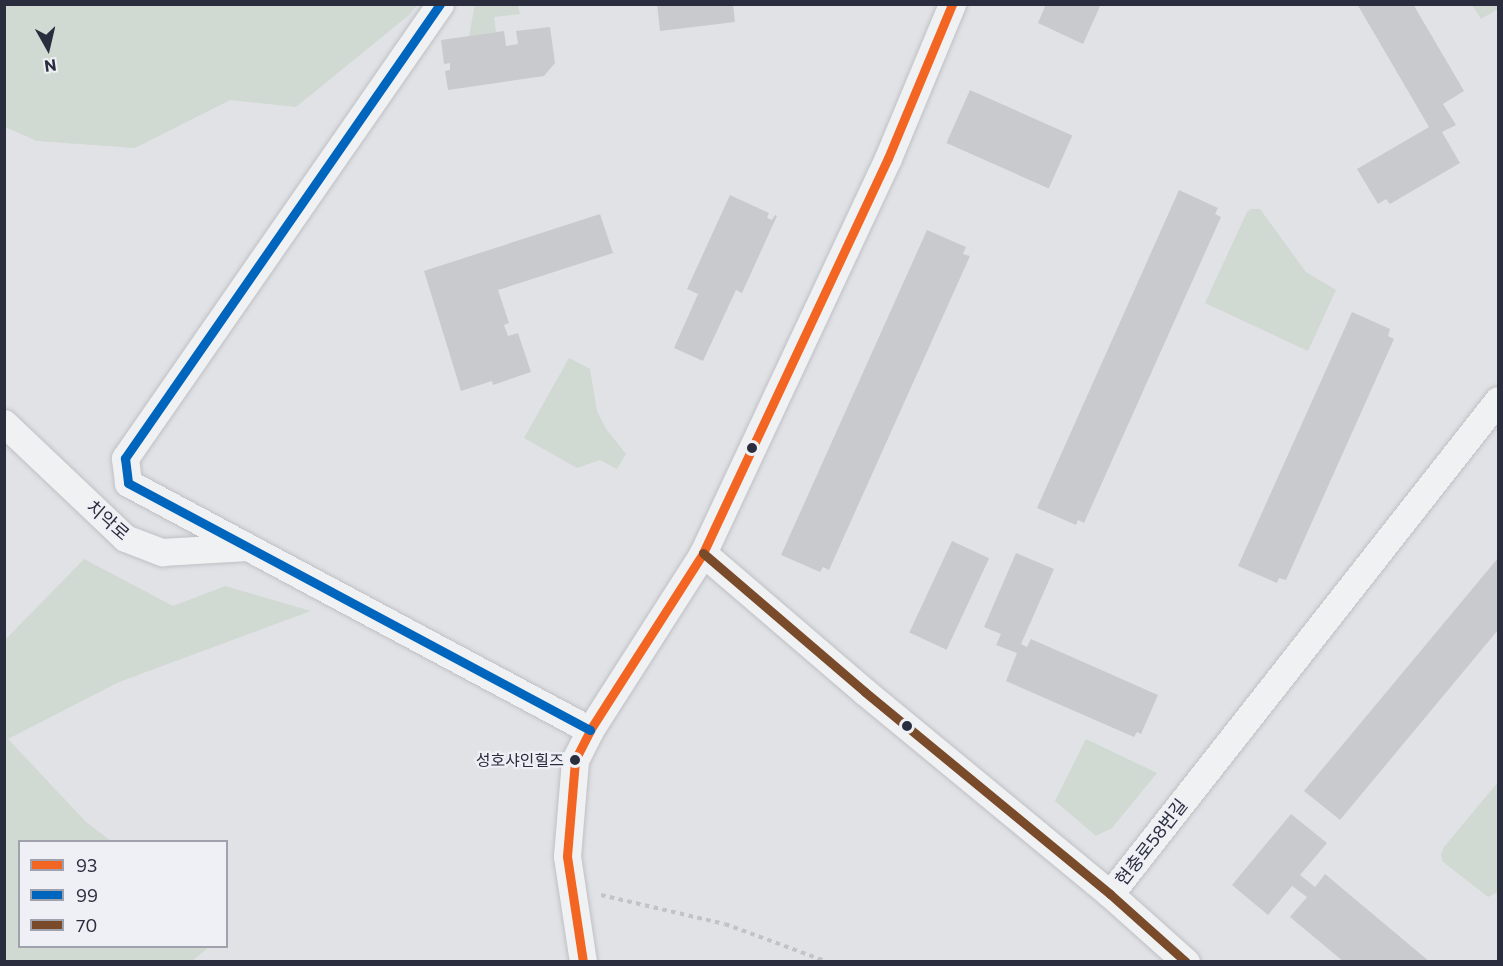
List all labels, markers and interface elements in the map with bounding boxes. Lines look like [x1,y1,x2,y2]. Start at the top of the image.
north arrow [18,18,78,78]
text: N [43,56,58,77]
unlabelled marker [746,442,758,454]
street label: 치악로 [82,496,134,544]
unlabelled marker [901,720,913,732]
place label: 성호샤인힐즈 [476,750,564,770]
marker: 성호샤인힐즈 [569,754,581,766]
street label: 현충로58번길 [1110,794,1192,890]
legend [18,840,228,948]
text: 93 [76,854,97,876]
text: 99 [76,884,98,906]
text: 70 [76,914,97,936]

